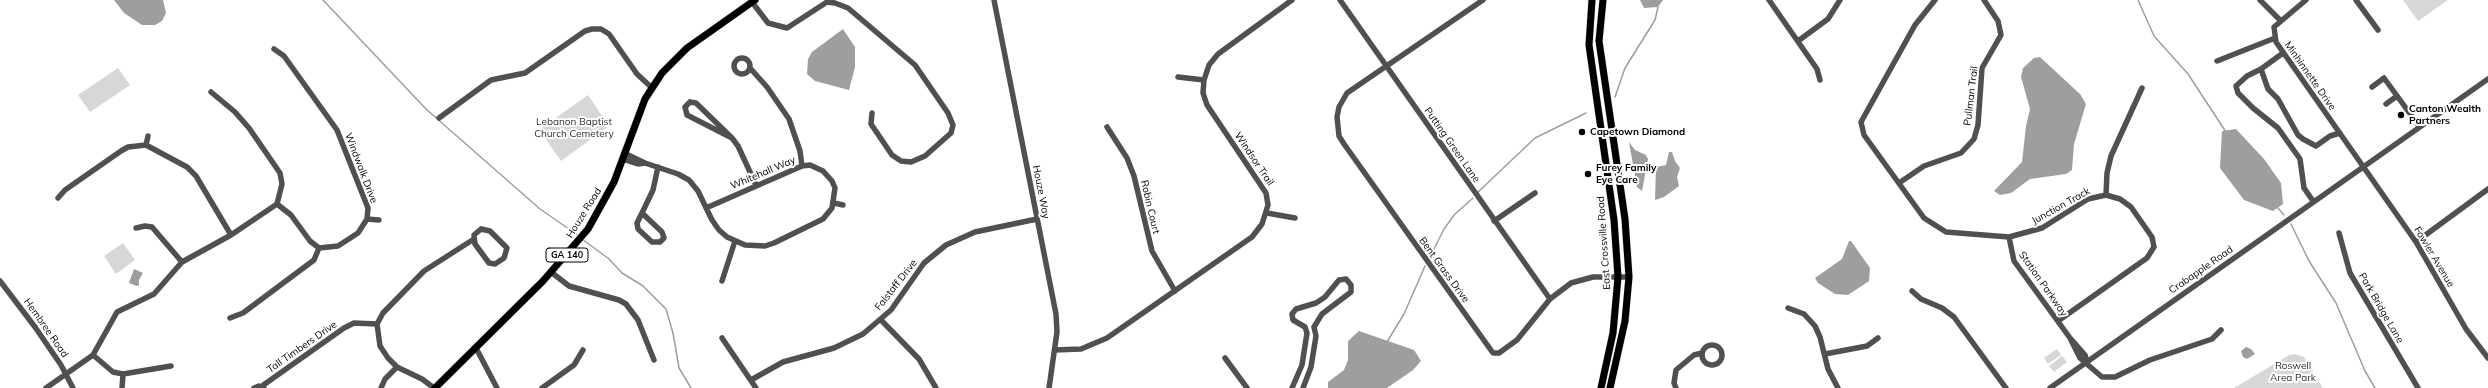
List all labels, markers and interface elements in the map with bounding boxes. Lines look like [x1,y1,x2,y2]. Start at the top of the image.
street label: Minhinnette Drive [2282,39,2338,113]
street label: Pullman Trail [1961,66,1981,126]
place label: Canton Wealth Partners [2409,103,2481,126]
street label: Putting Green Lane [1422,105,1482,185]
marker: Canton Wealth Partners [2396,110,2406,120]
park label: Lebanon Baptist Church Cemetery [534,116,614,140]
place label: Capetown Diamond [1590,126,1685,138]
marker: Capetown Diamond [1577,127,1587,137]
street label: Windsor Trail [1232,130,1276,188]
street label: Windwalk Drive [342,131,380,205]
street label: Whitehall Way [729,154,797,192]
place label: Furey Family Eye Care [1596,162,1656,186]
street label: Houze Way [1030,164,1052,220]
marker: Furey Family Eye Care [1583,169,1593,179]
street label: Robin Court [1138,179,1162,235]
street label: Junction Track [2030,185,2092,227]
street label: Houze Road [564,186,604,240]
street label: East Crossville Road [1595,196,1613,290]
street label: Fowler Avenue [2411,224,2457,290]
street label: Bent Grass Drive [1416,235,1472,305]
street label: Crabapple Road [2167,243,2235,297]
road number: GA 140 [546,248,588,262]
street label: Station Parkway [2016,249,2070,319]
street label: Falstaff Drive [872,257,920,313]
street label: Park Bridge Lane [2356,271,2406,345]
street label: Hembree Road [21,296,71,360]
street label: Tall Timbers Drive [265,318,339,376]
park label: Roswell Area Park [2270,360,2316,384]

